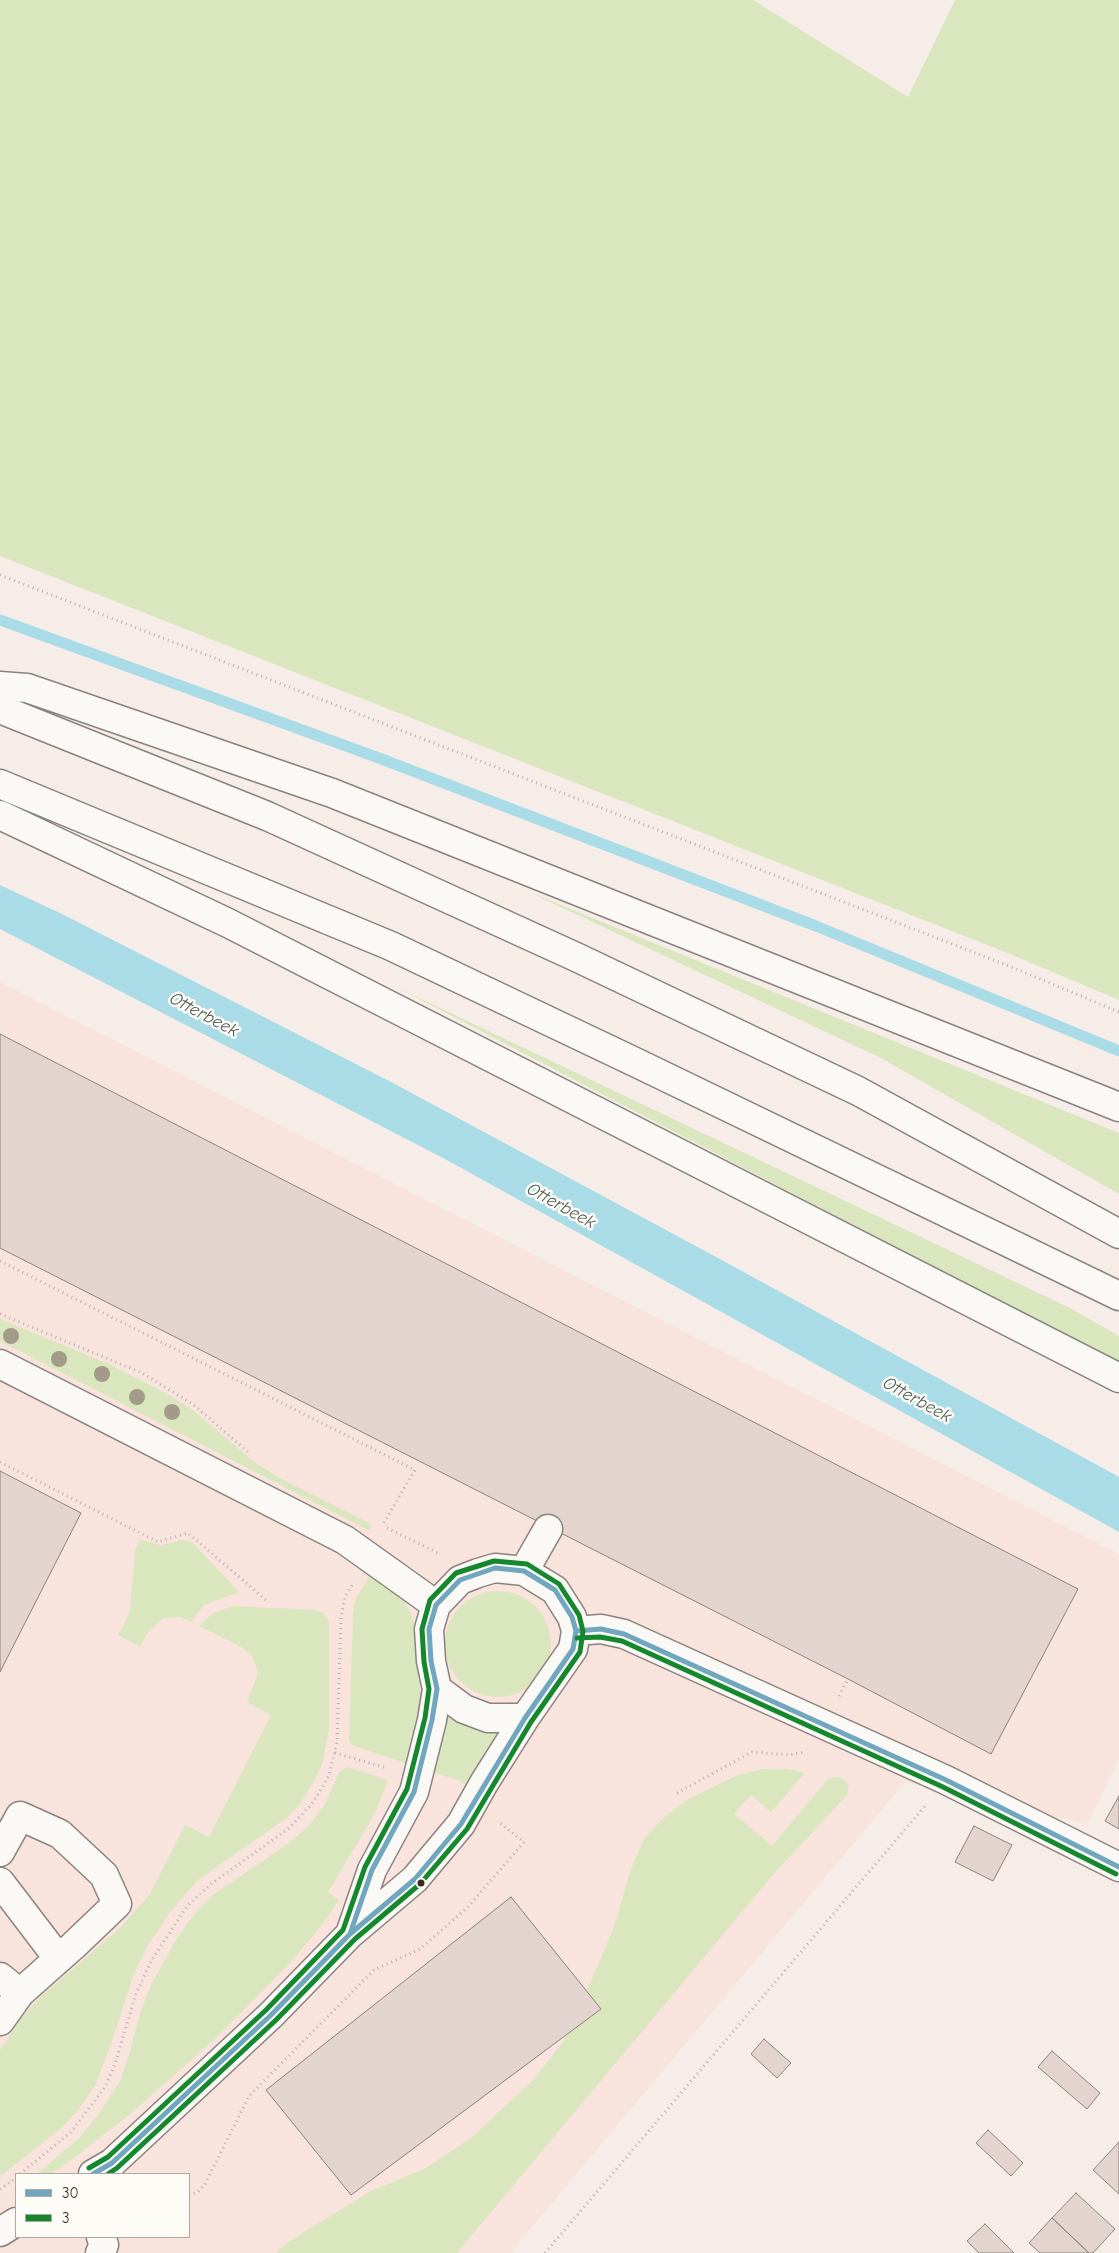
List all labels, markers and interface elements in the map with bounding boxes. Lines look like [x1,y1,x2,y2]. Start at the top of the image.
water label: Otterbeek [166,988,242,1042]
water label: Otterbeek [523,1178,599,1234]
water label: Otterbeek [879,1372,955,1428]
unlabelled marker [416,1878,426,1888]
legend [15,2173,190,2238]
text: 30 [62,2184,79,2202]
text: 3 [62,2209,70,2227]

